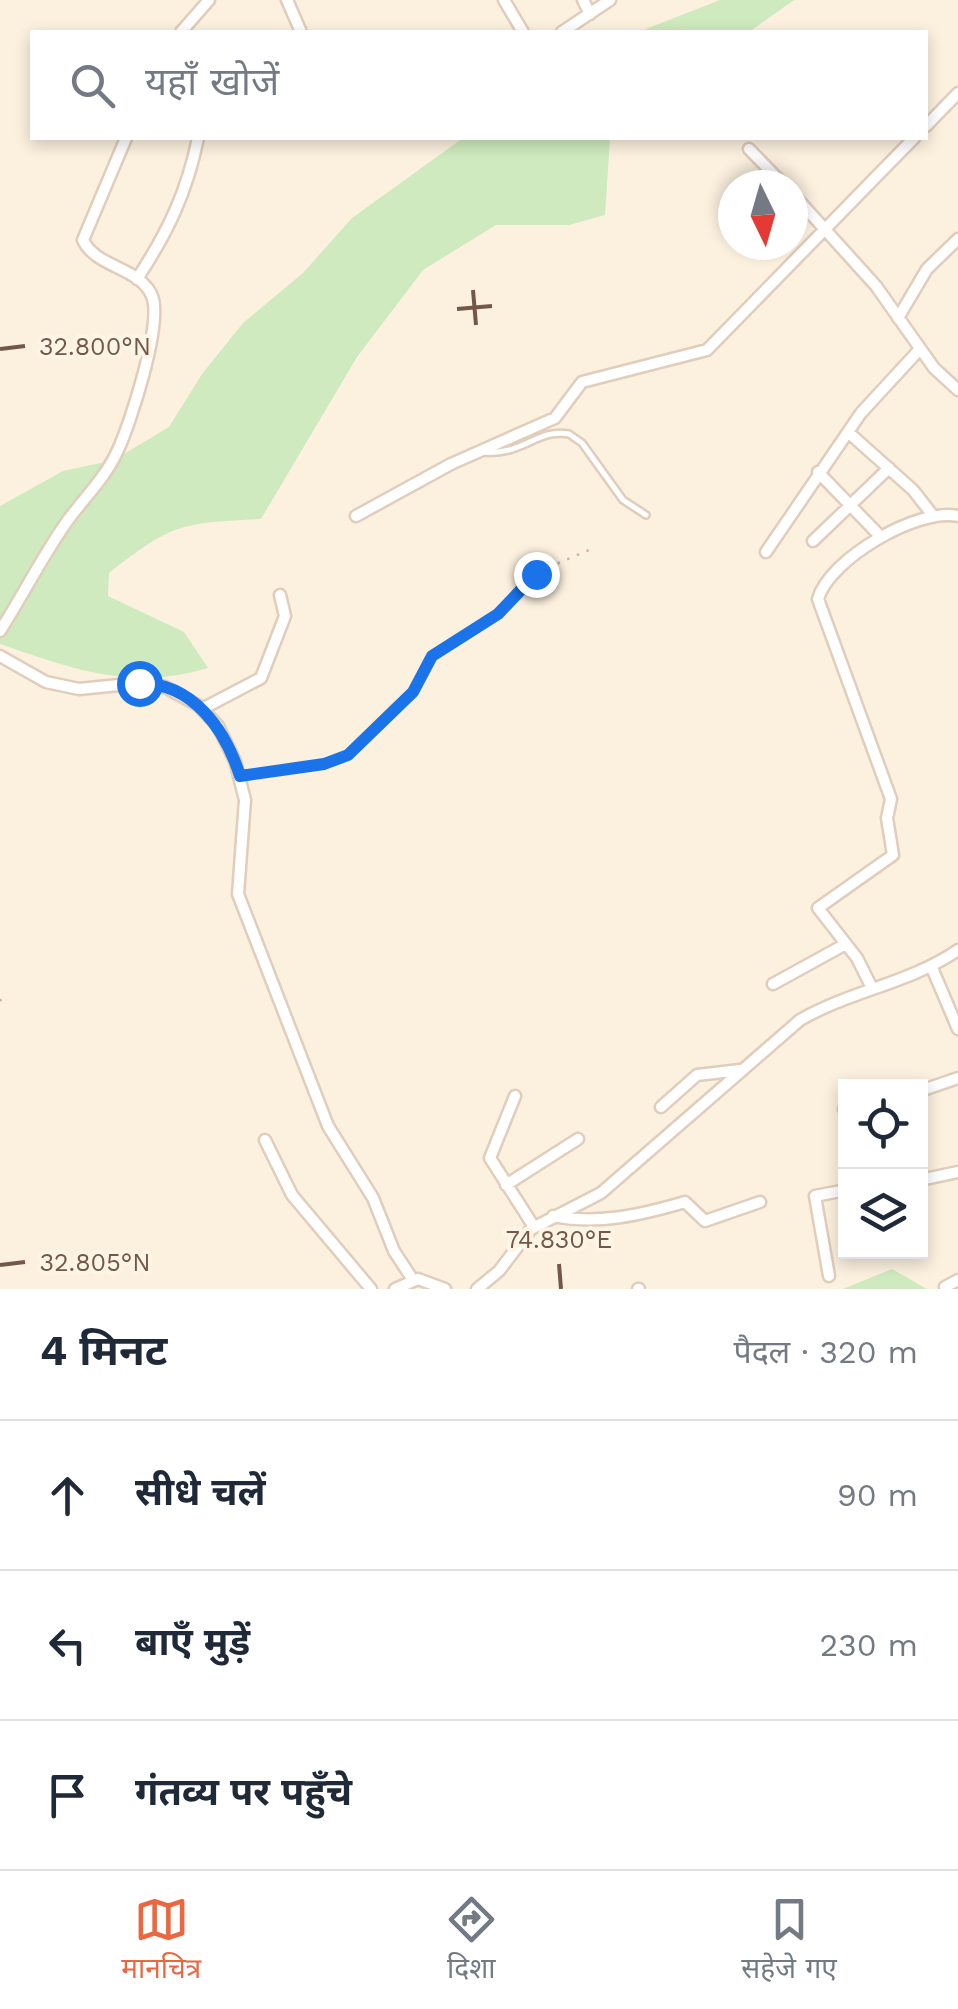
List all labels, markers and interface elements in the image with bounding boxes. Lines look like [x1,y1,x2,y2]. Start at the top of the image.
search box [30,30,928,140]
icon: search [65,58,120,113]
text: यहाँ खोजें [145,60,279,104]
north arrow [718,170,808,260]
text: 32.800°N [39,332,151,361]
route end [514,552,560,598]
route start [117,661,163,707]
map controls [838,1079,928,1259]
button: locate [838,1079,928,1169]
button: layers [838,1169,928,1259]
text: 74.830°E [506,1225,612,1254]
text: 32.805°N [39,1248,151,1277]
text: 4 मिनट [40,1326,167,1375]
text: पैदल · 320 m [733,1333,918,1371]
icon: ahead [40,1468,95,1523]
text: सीधे चलें [135,1470,266,1514]
text: 90 m [837,1476,918,1514]
icon: left [40,1618,95,1673]
text: बाएँ मुड़ें [135,1620,250,1664]
text: 230 m [819,1626,918,1664]
icon: arrive [40,1768,95,1823]
text: गंतव्य पर पहुँचे [135,1770,352,1814]
tab: मानचित्र [121,1892,201,1989]
tab: दिशा [444,1892,499,1989]
tab: सहेजे गए [741,1892,837,1989]

